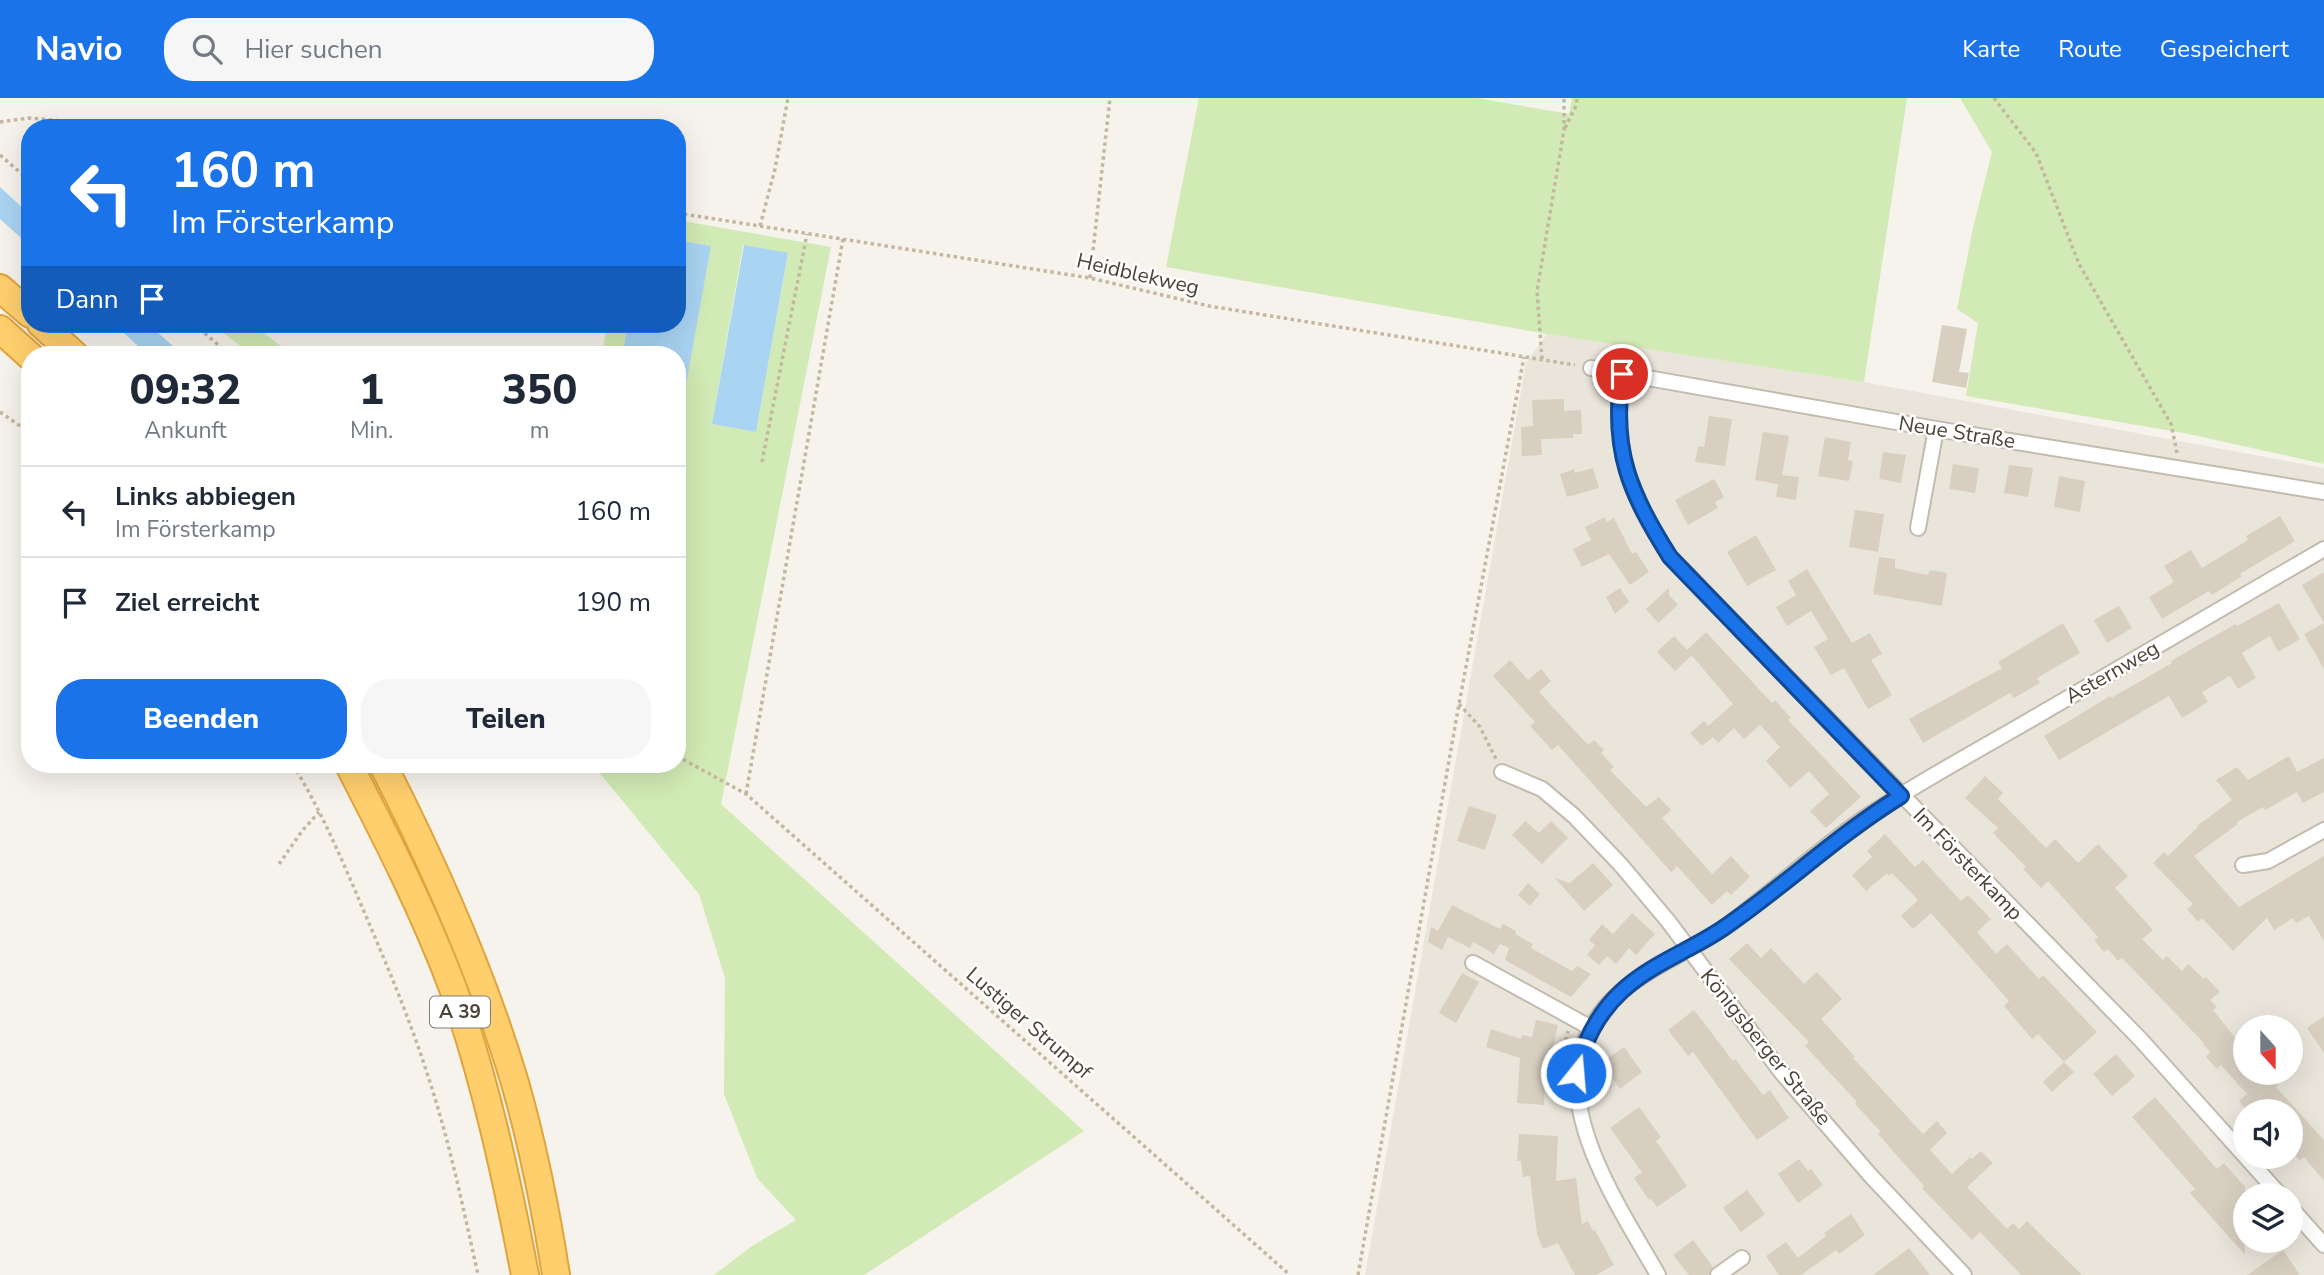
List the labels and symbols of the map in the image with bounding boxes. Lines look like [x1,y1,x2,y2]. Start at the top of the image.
street label: Heidblekweg [1074,246,1202,302]
pin [1592,344,1652,404]
street label: Neue Straße [1897,409,2017,455]
street label: Asternweg [2060,634,2164,710]
street label: Im Försterkamp [1907,802,2029,926]
street label: Lustiger Strumpf [960,961,1099,1086]
street label: Königsberger Straße [1694,963,1838,1131]
road number: A 39 [430,996,490,1028]
north arrow [2233,1015,2303,1085]
position arrow [1539,1036,1613,1110]

